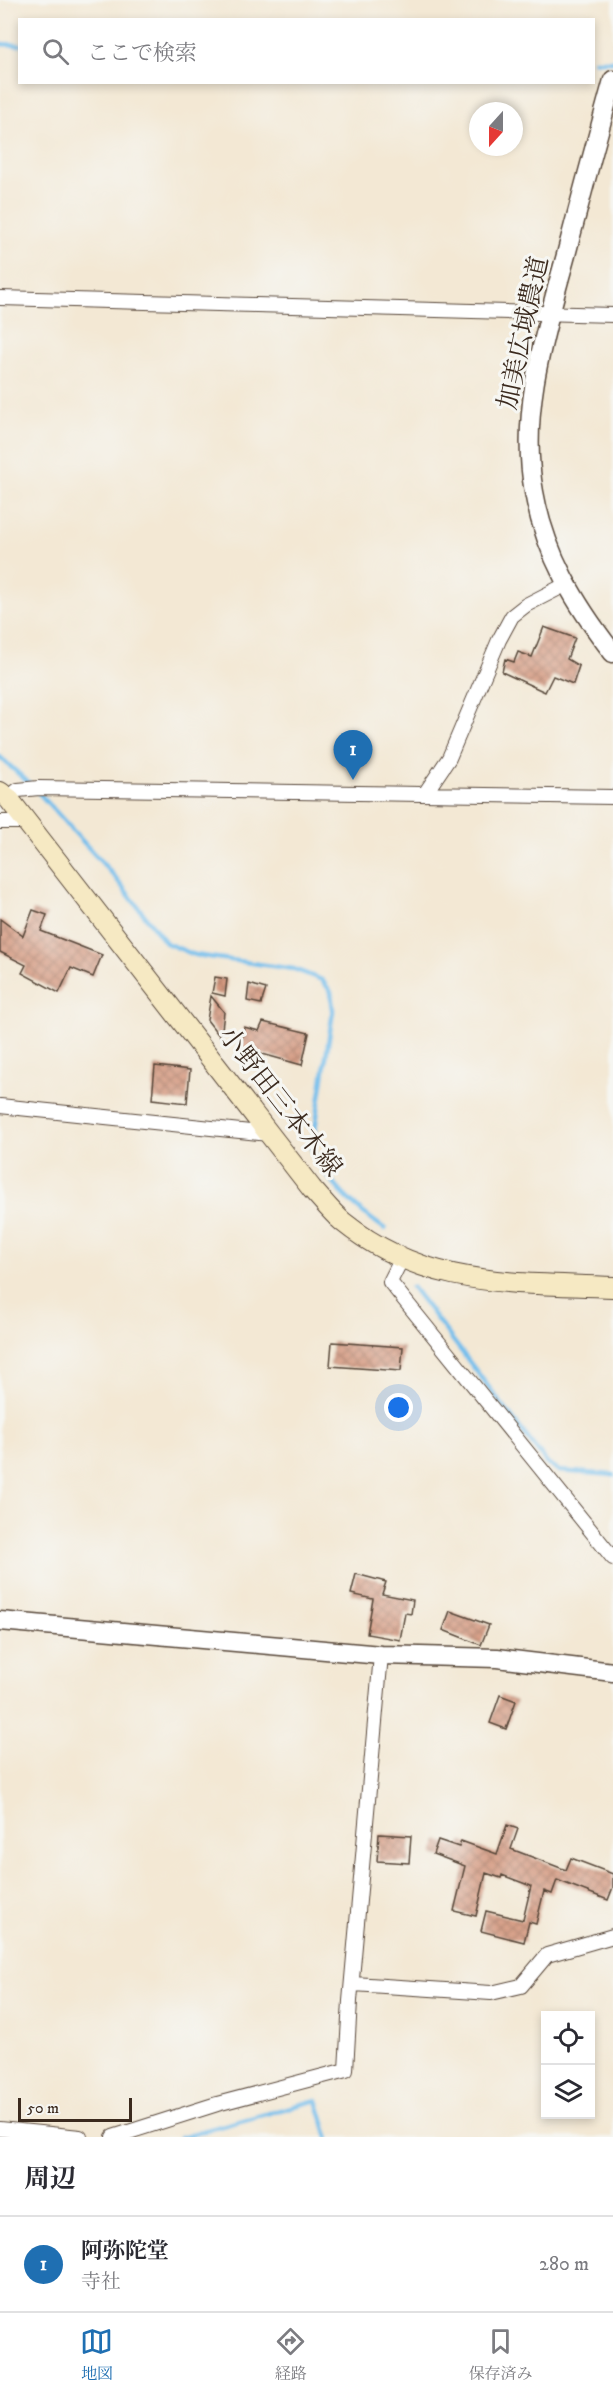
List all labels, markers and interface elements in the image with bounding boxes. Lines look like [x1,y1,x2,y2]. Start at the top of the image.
search box [18,18,595,84]
icon: search [39,35,72,68]
text: ここで検索 [87,40,197,67]
north arrow [469,102,523,156]
street label: 加美広域農道 [492,253,556,413]
pin: 1 [334,730,372,780]
street label: 小野田三本木線 [211,1020,349,1184]
your location [384,1393,413,1422]
map controls [541,2011,595,2119]
button: locate [541,2011,595,2065]
button: layers [541,2065,595,2119]
scale bar [18,2095,132,2122]
text: 50 m [27,2098,59,2118]
text: 周辺 [24,2163,76,2196]
text: 阿弥陀堂 [81,2238,169,2265]
text: 1 [40,2252,47,2277]
text: 280 m [539,2252,589,2277]
text: 寺社 [81,2270,121,2295]
tab: 地図 [80,2325,113,2384]
tab: 経路 [274,2325,307,2384]
tab: 保存済み [468,2325,532,2384]

